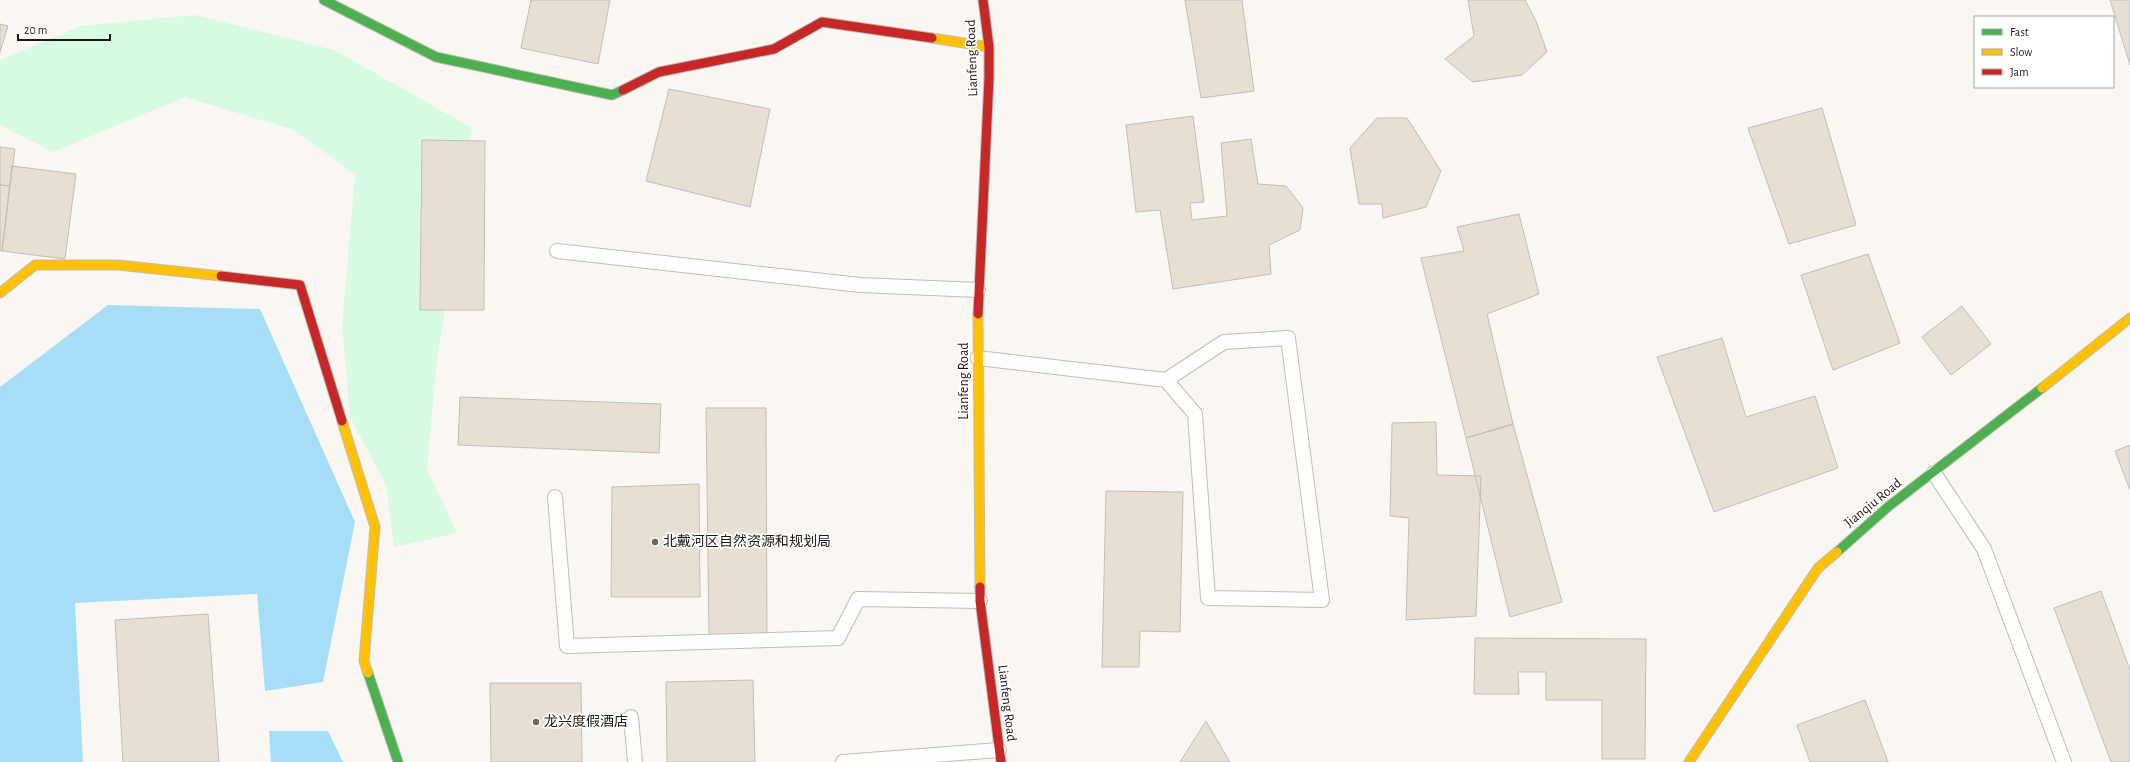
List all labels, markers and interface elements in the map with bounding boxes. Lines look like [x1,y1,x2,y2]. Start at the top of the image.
scale bar [18,16,110,42]
legend [1974,16,2114,88]
street label: Lianfeng Road [964,19,980,97]
text: 20 m [24,24,47,36]
text: Fast [2010,26,2029,38]
text: Slow [2010,46,2032,58]
text: Jam [2010,66,2029,78]
street label: Lianfeng Road [957,342,971,420]
street label: Jianqiu Road [1842,476,1904,530]
place label: 北戴河区自然资源和规划局 [663,533,831,549]
marker: 北戴河区自然资源和规划局 [650,537,660,547]
street label: Lianfeng Road [995,664,1019,742]
place label: 龙兴度假酒店 [544,713,628,729]
marker: 龙兴度假酒店 [531,717,541,727]

